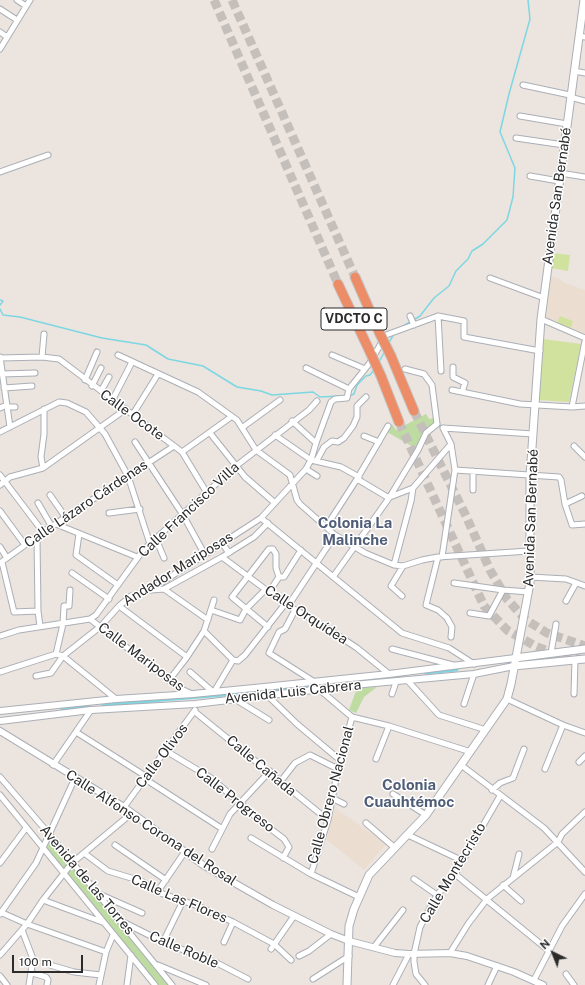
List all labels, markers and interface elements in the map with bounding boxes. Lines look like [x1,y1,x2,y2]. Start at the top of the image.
street label: Avenida San Bernabé [539,126,575,266]
road number: VDCTO C [321,308,387,330]
street label: Calle Ocote [97,386,167,444]
street label: Avenida San Bernabé [520,449,542,587]
street label: Calle Lázaro Cárdenas [21,456,151,552]
street label: Calle Francisco Villa [135,459,243,561]
district label: Colonia La Malinche [318,514,392,549]
street label: Andador Mariposas [120,528,236,610]
street label: Calle Orquídea [261,582,351,648]
street label: Calle Mariposas [95,619,187,695]
street label: Avenida Luis Cabrera [224,676,362,708]
street label: Calle Olivos [132,721,192,791]
street label: Calle Obrero Nacional [304,724,358,866]
street label: Calle Cañada [223,732,299,800]
street label: Calle Progreso [192,764,278,836]
street label: Calle Alfonso Corona del Rosal [62,766,240,890]
district label: Colonia Cuauhtémoc [364,776,454,811]
street label: Calle Montecristo [416,820,490,926]
street label: Avenida de las Torres [36,822,138,938]
street label: Calle Las Flores [128,871,230,927]
street label: Calle Roble [147,928,221,972]
north arrow [533,933,573,973]
text: N [538,937,552,952]
scale bar [14,947,85,973]
text: 100 m [19,955,52,969]

